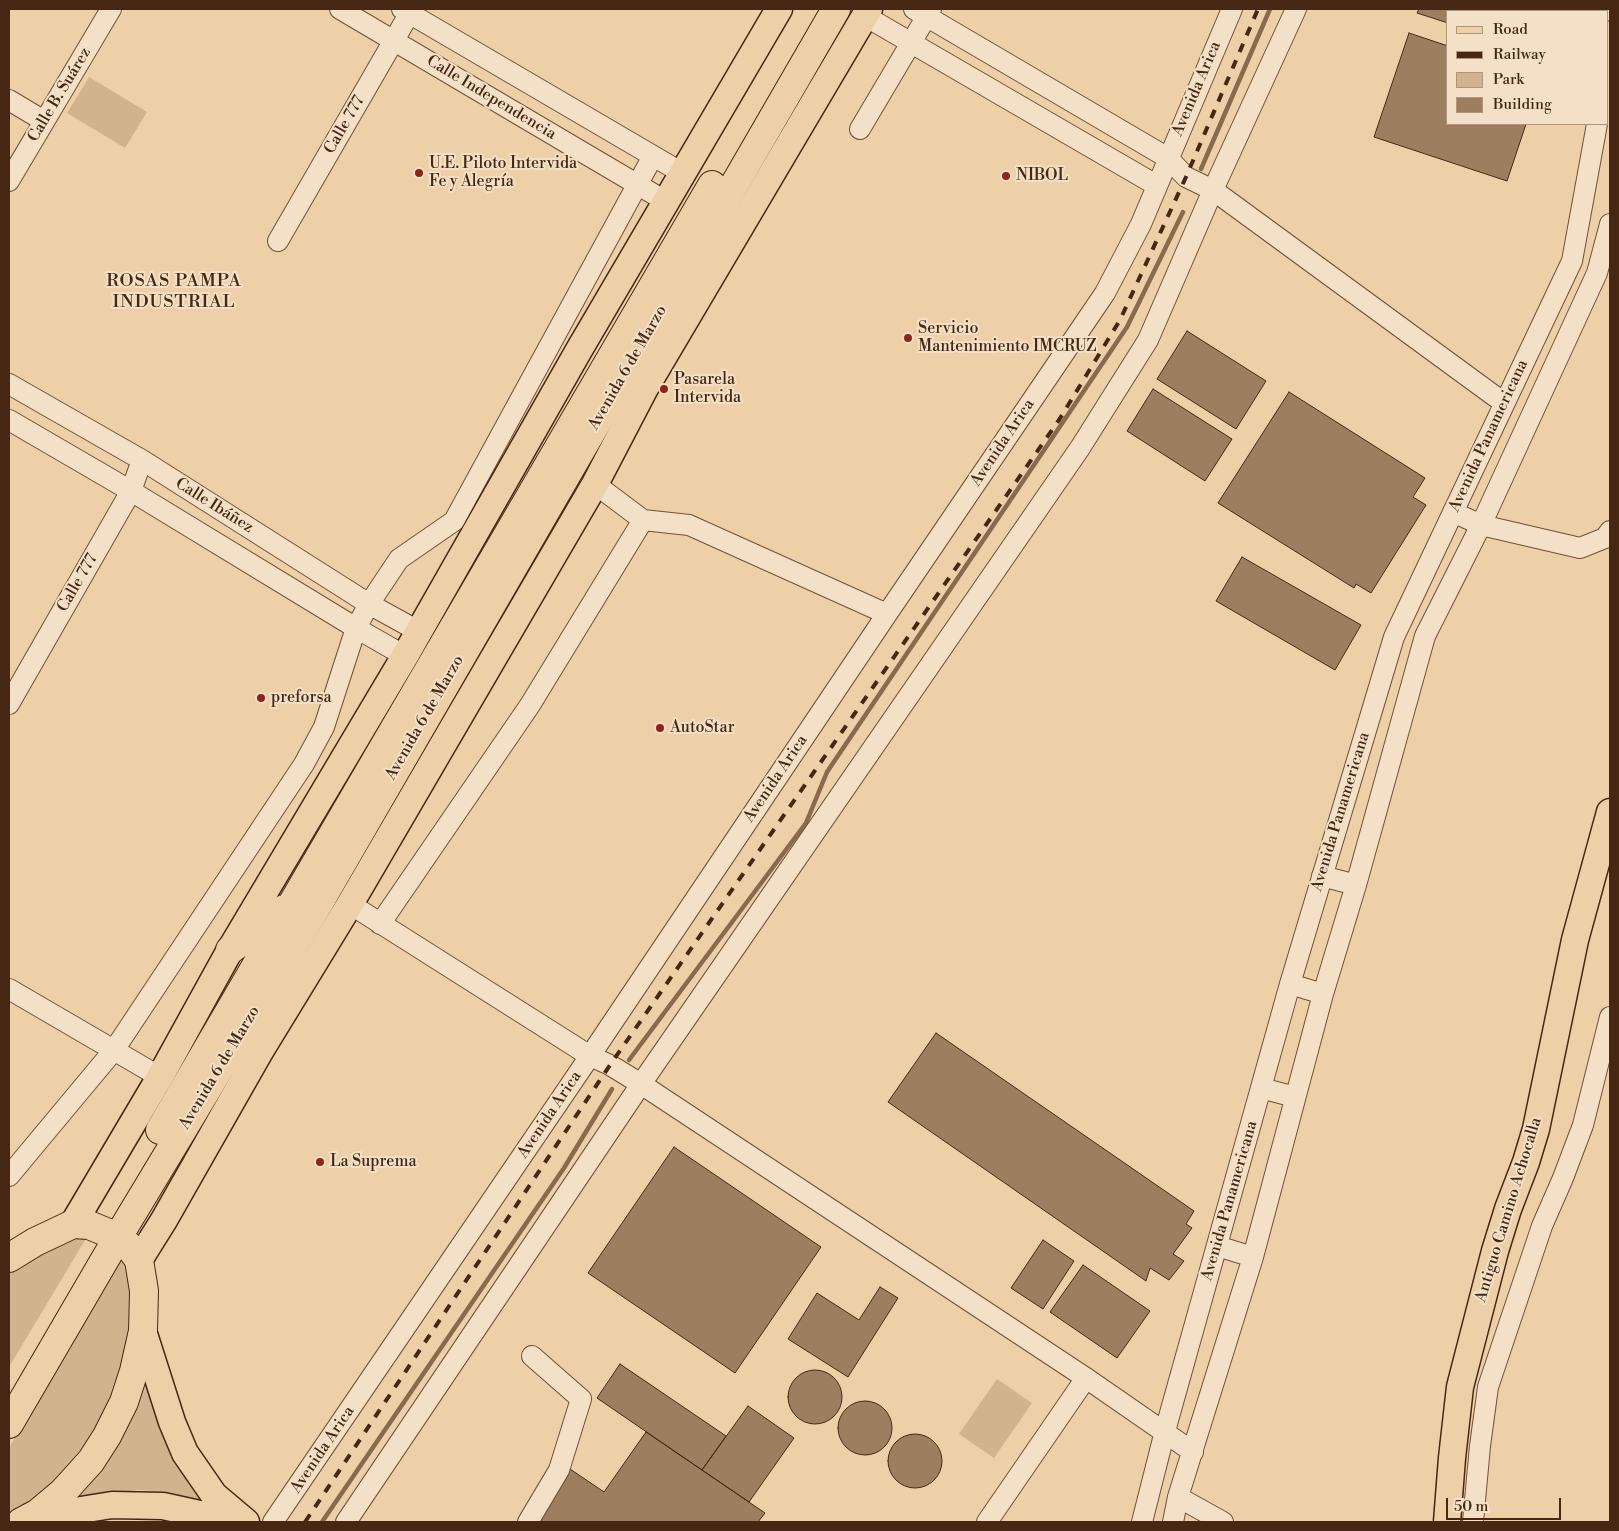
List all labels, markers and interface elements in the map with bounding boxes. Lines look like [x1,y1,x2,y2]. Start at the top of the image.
legend [1446,10,1609,125]
text: Road [1493,20,1528,39]
street label: Avenida Arica [1168,39,1226,139]
street label: Calle B. Suárez [24,44,96,146]
text: Railway [1493,45,1546,64]
street label: Calle Independencia [423,52,559,144]
text: Park [1493,70,1524,89]
street label: Calle 777 [321,92,369,158]
text: Building [1493,95,1552,114]
place label: U.E. Piloto Intervida Fe y Alegría [429,154,577,192]
place label: NIBOL [1016,166,1068,186]
marker: U.E. Piloto Intervida Fe y Alegría [413,167,425,179]
marker: NIBOL [1000,170,1012,182]
district label: ROSAS PAMPA INDUSTRIAL [105,271,243,314]
street label: Avenida 6 de Marzo [585,302,671,434]
place label: Servicio Mantenimiento IMCRUZ [918,319,1097,357]
marker: Servicio Mantenimiento IMCRUZ [902,332,914,344]
street label: Avenida Panamericana [1445,357,1533,515]
place label: Pasarela Intervida [674,370,741,408]
marker: Pasarela Intervida [658,383,670,395]
street label: Avenida Arica [967,396,1039,490]
street label: Calle Ibáñez [171,474,257,538]
street label: Calle 777 [54,550,102,616]
street label: Avenida 6 de Marzo [382,652,468,784]
place label: preforsa [271,688,332,708]
marker: preforsa [255,692,267,704]
place label: AutoStar [670,718,735,738]
marker: AutoStar [654,722,666,734]
street label: Avenida Panamericana [1308,730,1374,894]
street label: Avenida Arica [740,732,812,826]
street label: Avenida 6 de Marzo [176,1003,264,1133]
street label: Avenida Arica [514,1068,586,1162]
street label: Antiguo Camino Achocalla [1472,1115,1546,1305]
street label: Avenida Panamericana [1198,1119,1262,1283]
place label: La Suprema [330,1152,417,1172]
marker: La Suprema [314,1156,326,1168]
street label: Avenida Arica [287,1403,359,1497]
scale bar [1449,1488,1564,1520]
text: 50 m [1454,1497,1488,1516]

